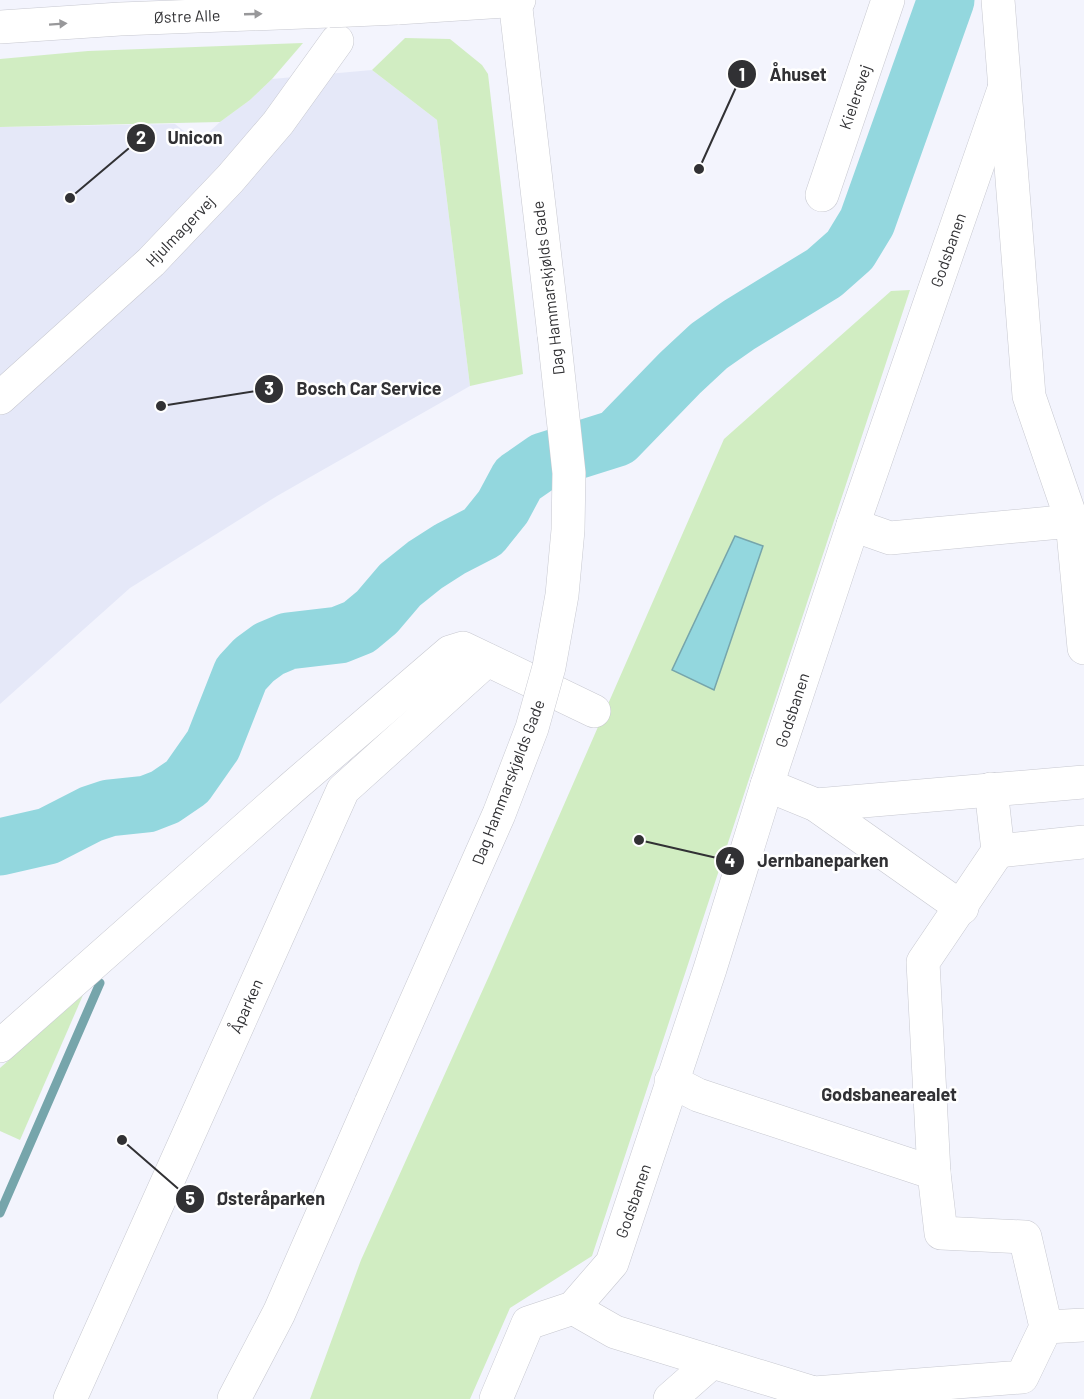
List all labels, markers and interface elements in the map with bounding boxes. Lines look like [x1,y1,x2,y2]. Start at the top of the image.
street label: Østre Alle [153,5,221,26]
one-way arrow [244,9,263,18]
one-way arrow [49,19,68,28]
callout: Åhuset [727,56,838,92]
text: Åhuset [769,61,827,85]
street label: Kielersvej [835,62,874,132]
text: 1 [739,63,745,85]
callout: Unicon [126,120,235,156]
text: 2 [136,126,146,148]
text: Unicon [167,126,223,148]
street label: Hjulmagervej [141,191,218,270]
street label: Dag Hammarskjølds Gade [527,200,568,376]
street label: Godsbanen [926,210,969,290]
callout: Bosch Car Service [254,371,453,407]
text: 3 [264,377,274,399]
text: Bosch Car Service [296,377,442,399]
street label: Godsbanen [771,670,813,750]
street label: Dag Hammarskjølds Gade [467,697,548,867]
callout: Jernbaneparken [715,843,901,879]
text: 4 [725,849,736,871]
text: Jernbaneparken [757,849,889,871]
street label: Åparken [225,976,266,1036]
district label: Godsbanearealet [821,1083,957,1105]
street label: Godsbanen [611,1161,654,1241]
callout: Østeråparken [175,1181,337,1217]
text: 5 [185,1187,195,1209]
text: Østeråparken [217,1187,325,1209]

